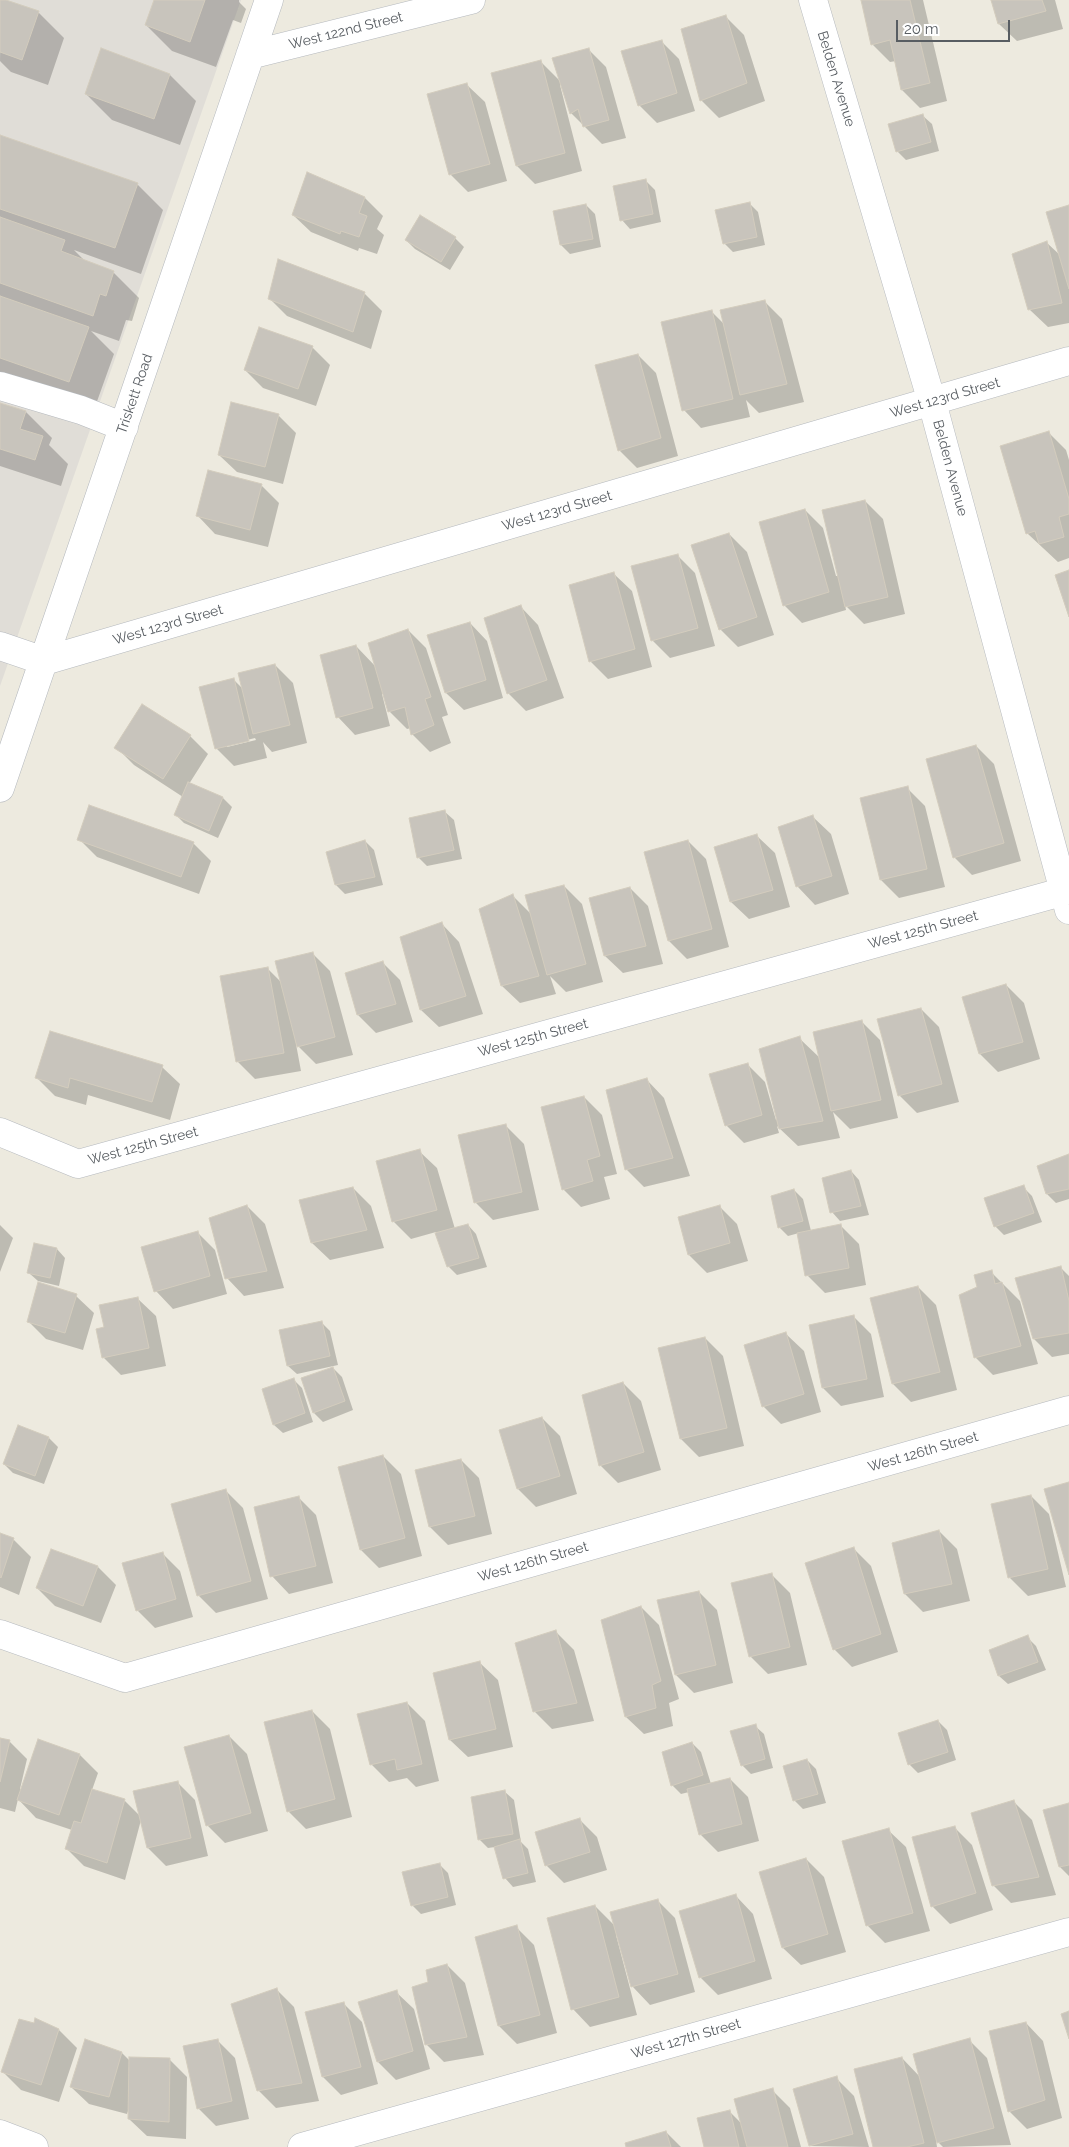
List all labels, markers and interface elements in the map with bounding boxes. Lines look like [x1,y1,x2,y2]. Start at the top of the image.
street label: West 122nd Street [287,9,405,53]
scale bar [899,10,1013,42]
text: 20 m [904,20,939,38]
street label: Belden Avenue [813,29,859,129]
street label: Triskett Road [113,352,157,436]
street label: West 123rd Street [888,374,1002,422]
street label: Belden Avenue [929,418,971,518]
street label: West 123rd Street [500,487,614,535]
street label: West 123rd Street [111,601,225,649]
street label: West 125th Street [866,907,980,953]
street label: West 125th Street [476,1015,590,1061]
street label: West 125th Street [86,1123,200,1169]
street label: West 126th Street [866,1428,980,1476]
street label: West 126th Street [476,1538,590,1586]
street label: West 127th Street [629,2015,743,2063]

